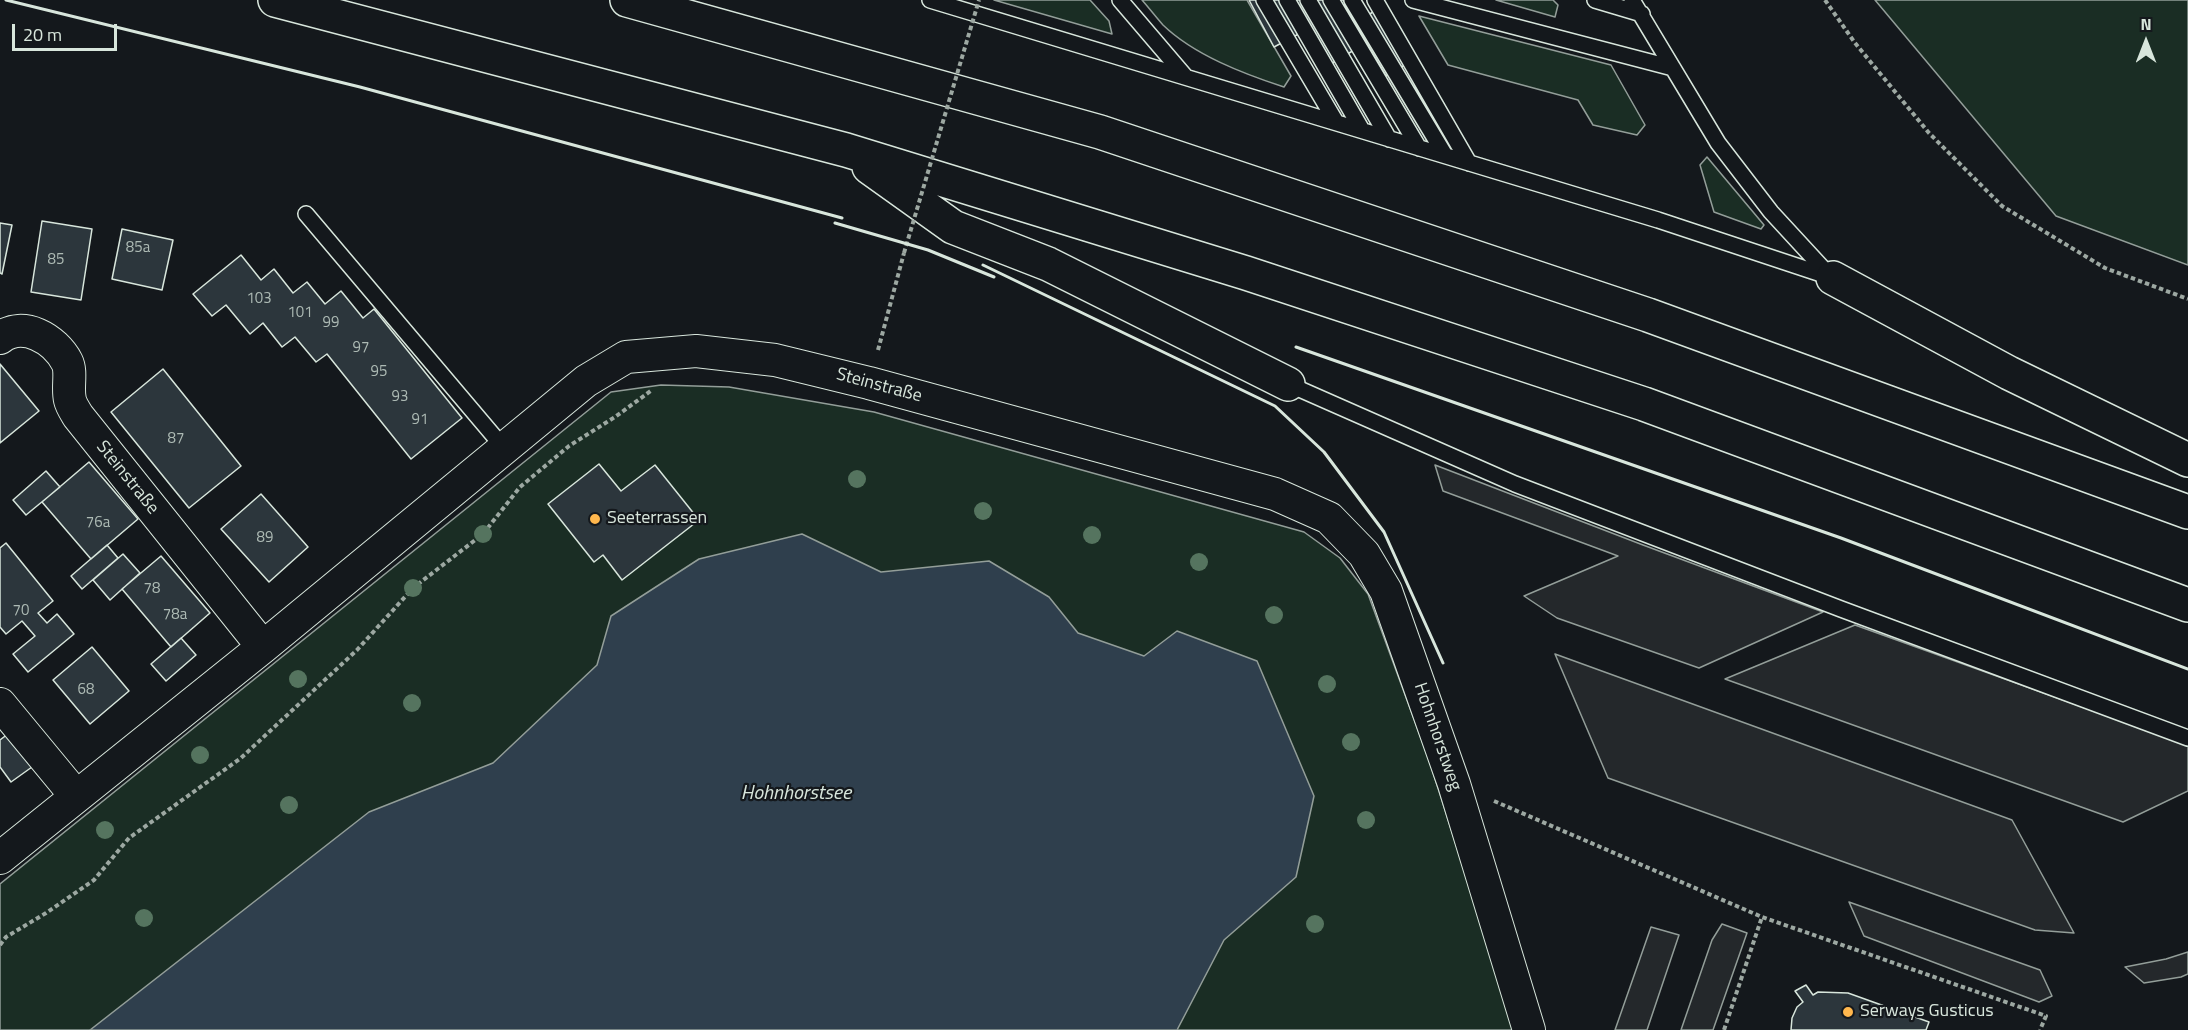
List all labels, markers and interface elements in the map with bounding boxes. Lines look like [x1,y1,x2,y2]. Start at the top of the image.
scale bar [15,12,120,50]
north arrow [2116,12,2176,72]
text: N [2140,12,2152,36]
text: 20 m [23,21,62,48]
house number: 85a [126,239,150,257]
house number: 85 [48,251,64,269]
house number: 103 [246,290,272,308]
house number: 101 [287,304,313,322]
house number: 99 [323,314,339,332]
house number: 97 [353,339,369,357]
house number: 95 [371,363,387,381]
street label: Steinstraße [834,364,924,408]
house number: 93 [392,388,408,406]
house number: 91 [412,411,428,429]
house number: 87 [168,430,184,448]
street label: Steinstraße [91,437,163,519]
place label: Seeterrassen [607,508,707,530]
marker: Seeterrassen [588,512,602,526]
house number: 76a [86,514,110,532]
house number: 89 [257,529,273,547]
house number: 78 [144,580,160,598]
house number: 70 [13,602,29,620]
house number: 78a [163,606,187,624]
street label: Hohnhorstweg [1408,680,1466,794]
house number: 68 [78,681,94,699]
water label: Hohnhorstsee [741,782,851,806]
place label: Serways Gusticus [1860,1001,1994,1023]
marker: Serways Gusticus [1841,1005,1855,1019]

